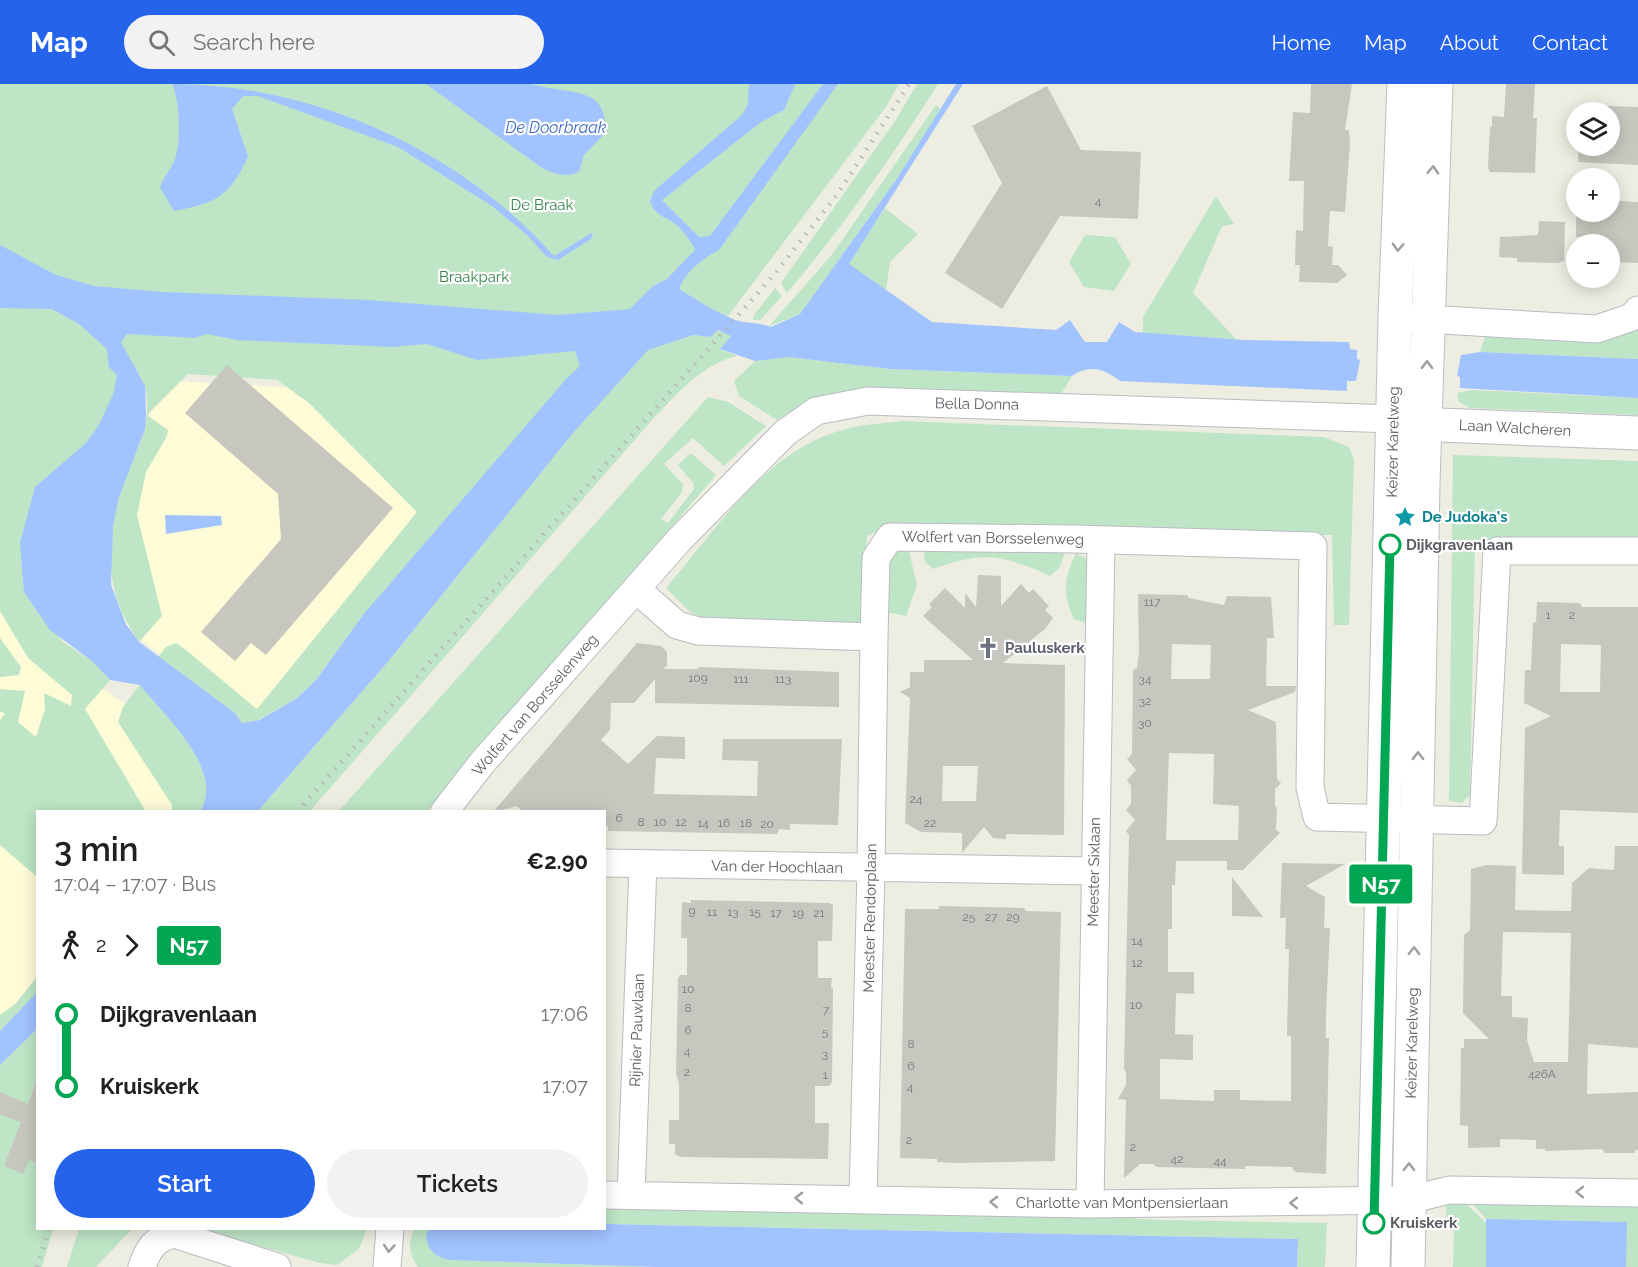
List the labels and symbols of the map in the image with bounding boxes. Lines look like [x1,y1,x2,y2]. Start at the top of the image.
water label: De Doorbraak [506,118,607,137]
one-way arrow [1427,165,1440,174]
house number: 4 [1095,194,1102,208]
park label: De Braak [511,196,573,214]
one-way arrow [1391,243,1404,252]
park label: Braakpark [439,268,509,286]
one-way arrow [1420,360,1433,369]
street label: Keizer Karelweg [1383,386,1403,498]
street label: Bella Donna [935,394,1019,414]
street label: Laan Walcheren [1458,416,1572,440]
place icon: De Judoka's [1393,505,1417,529]
place label: De Judoka's [1422,508,1508,526]
street label: Wolfert van Borsselenweg [902,527,1084,549]
marker: Dijkgravenlaan [1379,534,1401,556]
place label: Dijkgravenlaan [1406,536,1513,554]
house number: 117 [1144,595,1161,609]
house number: 1 [1545,608,1551,622]
house number: 2 [1569,608,1575,622]
street label: Wolfert van Borsselenweg [468,630,602,780]
church icon: Pauluskerk [976,636,1000,660]
place label: Pauluskerk [1005,639,1085,657]
house number: 109 [688,671,708,685]
house number: 111 [733,672,749,686]
house number: 113 [775,672,791,686]
house number: 34 [1139,672,1152,686]
house number: 32 [1139,694,1151,708]
house number: 30 [1138,716,1152,730]
one-way arrow [1412,751,1424,760]
house number: 24 [910,792,923,806]
house number: 6 [615,811,623,825]
house number: 8 [637,815,645,829]
house number: 10 [654,815,666,829]
house number: 12 [675,815,687,829]
house number: 14 [697,816,709,830]
house number: 16 [718,816,730,830]
house number: 18 [740,816,752,830]
house number: 22 [924,816,936,830]
house number: 20 [760,817,774,831]
street label: Meester Sixlaan [1084,817,1104,927]
street label: Meester Rendorplaan [860,843,880,993]
street label: Van der Hoochlaan [711,857,843,877]
line badge: N57 [1346,864,1416,904]
house number: 9 [688,904,696,918]
house number: 11 [707,905,717,919]
house number: 13 [727,905,739,919]
house number: 15 [749,905,761,919]
house number: 17 [770,906,782,920]
house number: 19 [792,906,804,920]
house number: 21 [813,906,825,920]
house number: 25 [963,910,976,924]
house number: 27 [985,910,998,924]
house number: 29 [1006,910,1020,924]
house number: 14 [1131,934,1143,948]
one-way arrow [1408,946,1420,955]
house number: 12 [1131,956,1143,970]
street label: Rijnier Pauwlaan [626,973,648,1087]
house number: 10 [682,982,694,996]
street label: Keizer Karelweg [1402,987,1422,1099]
house number: 10 [1130,998,1142,1012]
house number: 8 [684,1001,692,1015]
house number: 7 [823,1003,830,1017]
house number: 6 [684,1023,692,1037]
house number: 5 [822,1025,829,1039]
house number: 8 [907,1037,915,1051]
house number: 4 [684,1044,691,1058]
house number: 3 [822,1047,828,1061]
house number: 6 [907,1059,915,1073]
house number: 2 [684,1065,690,1079]
house number: 426A [1528,1067,1556,1081]
house number: 1 [822,1068,828,1082]
house number: 4 [907,1080,914,1094]
house number: 2 [906,1133,912,1147]
house number: 2 [1130,1140,1136,1154]
house number: 42 [1171,1152,1183,1166]
house number: 44 [1213,1154,1227,1168]
one-way arrow [1403,1162,1416,1171]
one-way arrow [1575,1186,1584,1198]
one-way arrow [795,1191,804,1204]
street label: Charlotte van Montpensierlaan [1016,1194,1228,1212]
one-way arrow [990,1196,999,1208]
one-way arrow [1290,1197,1299,1209]
marker: Kruiskerk [1363,1212,1385,1234]
place label: Kruiskerk [1390,1214,1458,1232]
one-way arrow [382,1243,395,1252]

